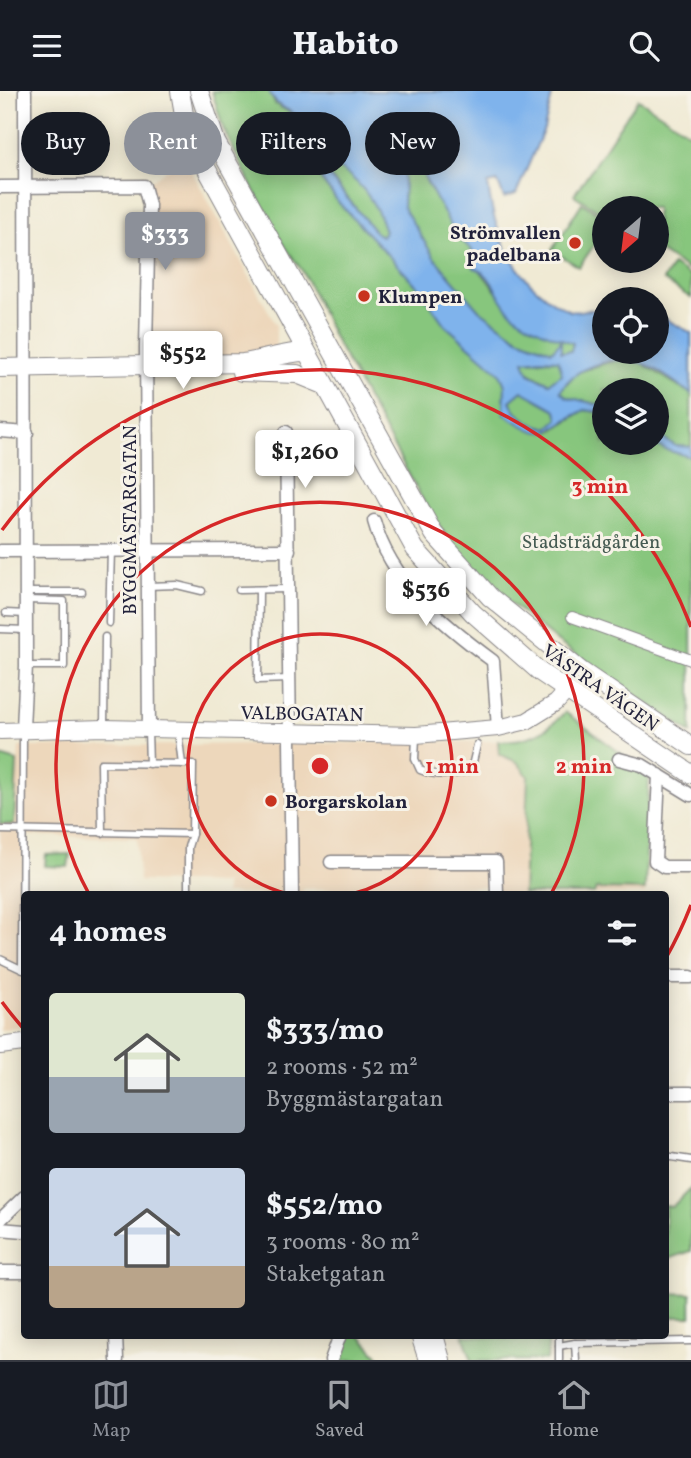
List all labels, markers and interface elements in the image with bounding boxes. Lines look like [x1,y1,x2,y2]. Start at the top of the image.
text: Habito [292,24,399,68]
icon: menu [28,27,66,65]
icon: search [625,27,663,65]
chip: Buy [21,112,110,175]
chip: Rent [124,112,222,175]
chip: Filters [236,112,351,175]
chip: New [365,112,460,175]
north arrow [592,196,668,273]
map controls [592,196,669,455]
pin: $333 [124,213,206,272]
text: $333 [141,219,189,251]
place label: Strömvallen padelbana [450,221,561,269]
marker: Strömvallen padelbana [567,235,583,251]
place label: Klumpen [378,285,462,311]
button: locate [592,287,669,364]
marker: Klumpen [356,288,372,304]
pin: $552 [142,331,224,391]
text: $552 [160,338,206,370]
button: layers [592,378,669,455]
street label: BYGGMÄSTARGATAN [118,425,144,615]
pin: $1,260 [248,431,362,490]
text: $1,260 [271,437,339,469]
text: 3 min [572,473,628,502]
park label: Stadsträdgården [522,530,660,556]
pin: $536 [385,568,467,628]
text: $536 [402,575,450,607]
street label: VÄSTRA VÄGEN [536,639,663,738]
street label: VALBOGATAN [240,701,364,729]
text: 1 min [425,753,479,782]
text: 2 min [556,753,612,782]
centre of rings [308,754,332,778]
place label: Borgarskolan [285,790,408,816]
marker: Borgarskolan [263,793,279,809]
text: 4 homes [49,912,167,954]
icon: filters [603,914,641,952]
text: $333/mo [266,1010,384,1052]
icon: home [105,1021,189,1105]
text: 2 rooms · 52 m² [266,1052,418,1084]
text: Byggmästargatan [266,1084,443,1116]
text: $552/mo [266,1185,383,1227]
icon: home [105,1196,189,1280]
text: 3 rooms · 80 m² [266,1227,419,1259]
text: Staketgatan [266,1259,386,1291]
tab: Map [92,1376,130,1444]
tab: Saved [315,1376,364,1444]
tab: Home [548,1376,599,1444]

